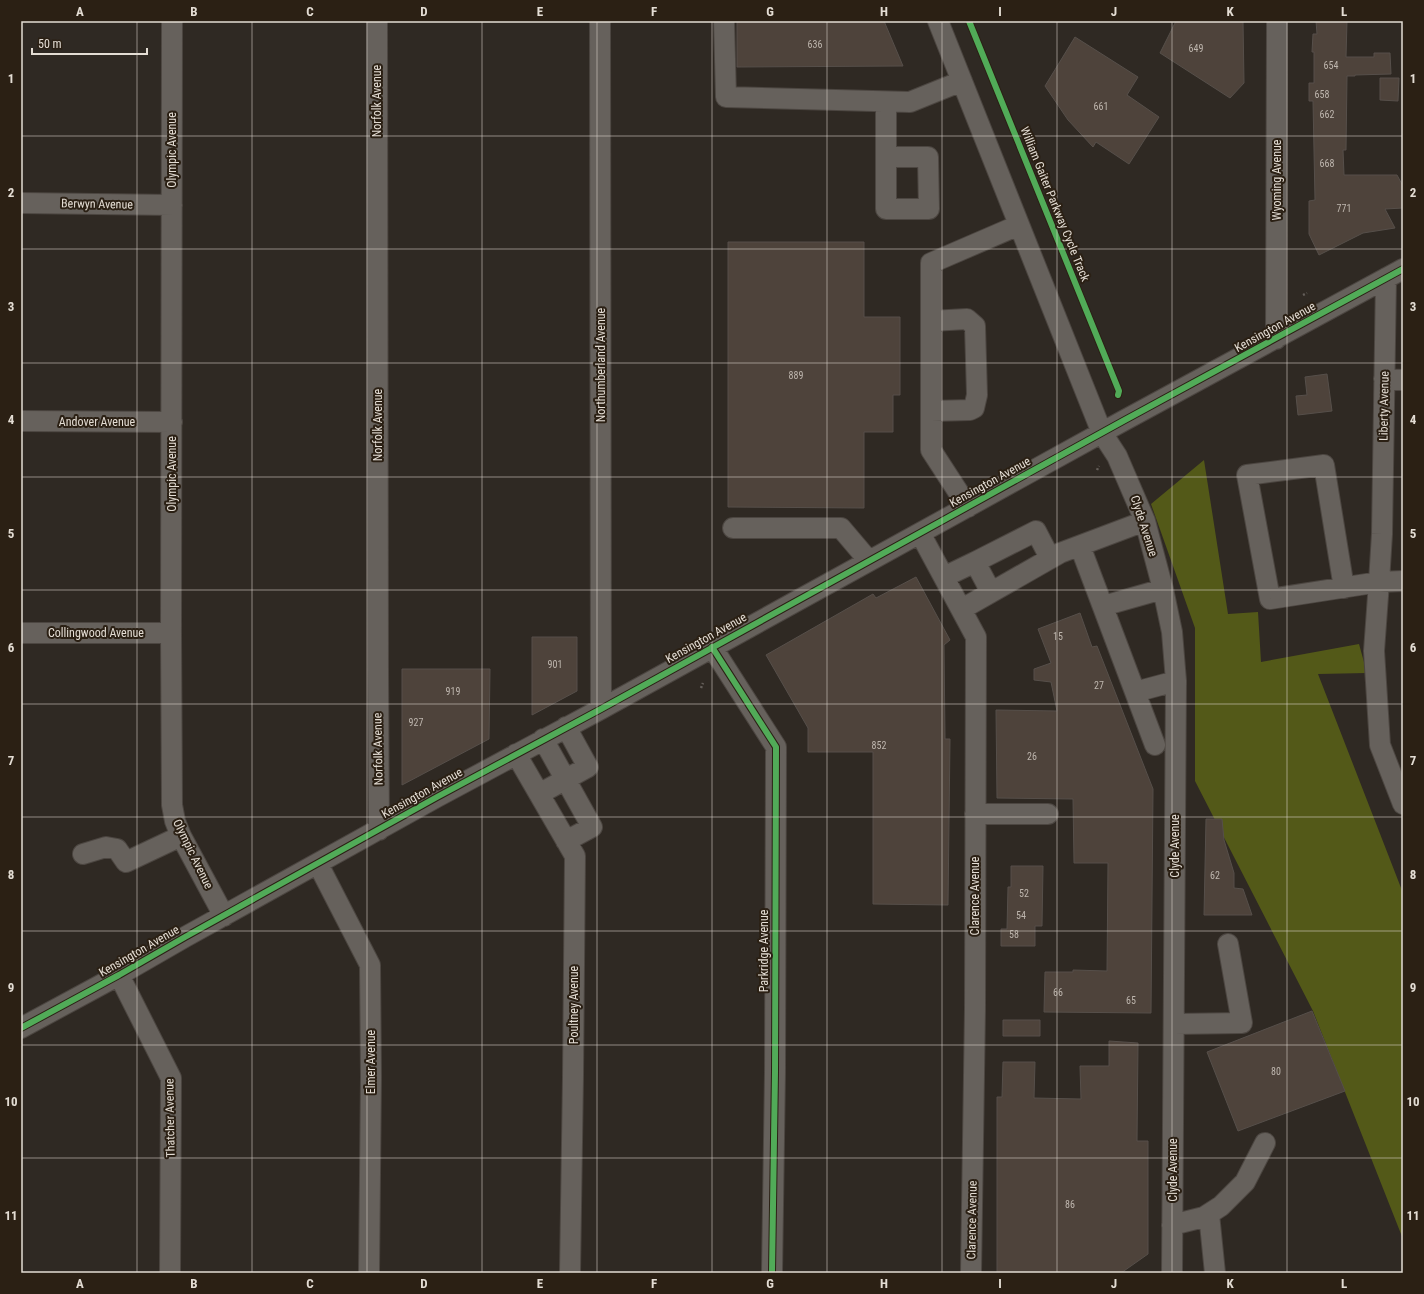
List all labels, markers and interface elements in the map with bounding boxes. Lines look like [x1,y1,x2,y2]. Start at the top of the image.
text: A [76,4,84,19]
text: B [190,4,198,19]
text: C [306,4,314,19]
text: D [420,4,428,19]
text: E [537,4,544,19]
text: F [651,4,657,19]
text: G [766,4,774,19]
text: H [880,4,888,19]
text: I [998,4,1002,19]
text: J [1111,4,1117,19]
text: K [1226,4,1234,19]
text: L [1341,4,1347,19]
scale bar [32,30,147,56]
text: 50 m [38,37,62,51]
house number: 636 [808,39,822,50]
house number: 649 [1189,43,1203,54]
house number: 654 [1324,60,1338,71]
street label: Norfolk Avenue [370,64,384,137]
text: 1 [8,71,14,86]
text: 1 [1410,71,1416,86]
house number: 658 [1315,89,1329,100]
house number: 661 [1094,101,1108,112]
house number: 662 [1320,109,1334,120]
street label: Olympic Avenue [165,112,179,188]
street label: William Gaiter Parkway Cycle Track [1017,125,1093,284]
street label: Wyoming Avenue [1270,139,1284,220]
house number: 668 [1320,158,1334,169]
text: 2 [8,185,15,200]
text: 2 [1410,185,1417,200]
street label: Berwyn Avenue [61,196,133,212]
house number: 771 [1337,203,1351,214]
text: 3 [8,299,14,314]
street label: Kensington Avenue [1232,299,1318,355]
text: 3 [1410,299,1416,314]
street label: Northumberland Avenue [594,307,608,422]
house number: 889 [789,370,803,381]
street label: Liberty Avenue [1376,371,1392,441]
street label: Norfolk Avenue [371,388,385,461]
text: 4 [8,412,15,427]
text: 4 [1410,412,1417,427]
street label: Andover Avenue [59,415,136,429]
street label: Olympic Avenue [165,436,179,512]
street label: Kensington Avenue [947,454,1033,510]
street label: Clyde Avenue [1128,494,1161,559]
text: 5 [8,526,15,541]
text: 5 [1410,526,1417,541]
street label: Kensington Avenue [663,610,749,666]
street label: Collingwood Avenue [48,626,144,640]
house number: 15 [1053,631,1063,642]
text: 6 [8,640,15,655]
text: 6 [1410,640,1417,655]
house number: 901 [548,659,562,670]
house number: 27 [1094,680,1104,691]
house number: 919 [446,686,460,697]
street label: Norfolk Avenue [370,712,386,785]
house number: 927 [409,717,423,728]
house number: 852 [872,740,886,751]
house number: 26 [1027,751,1037,762]
text: 7 [8,753,15,768]
text: 7 [1410,753,1417,768]
street label: Kensington Avenue [379,765,465,821]
street label: Clyde Avenue [1168,814,1182,878]
street label: Olympic Avenue [170,817,216,891]
street label: Clarence Avenue [968,856,982,935]
text: 8 [8,867,14,882]
text: 8 [1410,867,1416,882]
house number: 62 [1210,870,1220,881]
house number: 52 [1019,888,1029,899]
street label: Parkridge Avenue [757,909,771,992]
house number: 54 [1016,910,1026,921]
street label: Kensington Avenue [96,922,182,980]
house number: 58 [1009,929,1019,940]
street label: Poultney Avenue [567,965,581,1044]
text: 9 [8,980,14,995]
text: 9 [1410,980,1416,995]
house number: 66 [1053,987,1063,998]
house number: 65 [1126,995,1136,1006]
street label: Elmer Avenue [364,1029,378,1094]
house number: 80 [1271,1066,1281,1077]
street label: Thatcher Avenue [162,1078,178,1158]
text: 10 [4,1094,18,1109]
text: 10 [1406,1094,1420,1109]
street label: Clyde Avenue [1166,1138,1180,1202]
street label: Clarence Avenue [964,1180,980,1259]
house number: 86 [1065,1199,1075,1210]
text: 11 [4,1208,18,1223]
text: 11 [1406,1208,1420,1223]
text: A [76,1276,84,1291]
text: B [190,1276,198,1291]
text: C [306,1276,314,1291]
text: D [420,1276,428,1291]
text: E [537,1276,544,1291]
text: F [651,1276,657,1291]
text: G [766,1276,774,1291]
text: H [880,1276,888,1291]
text: I [998,1276,1002,1291]
text: J [1111,1276,1117,1291]
text: K [1226,1276,1234,1291]
text: L [1341,1276,1347,1291]

